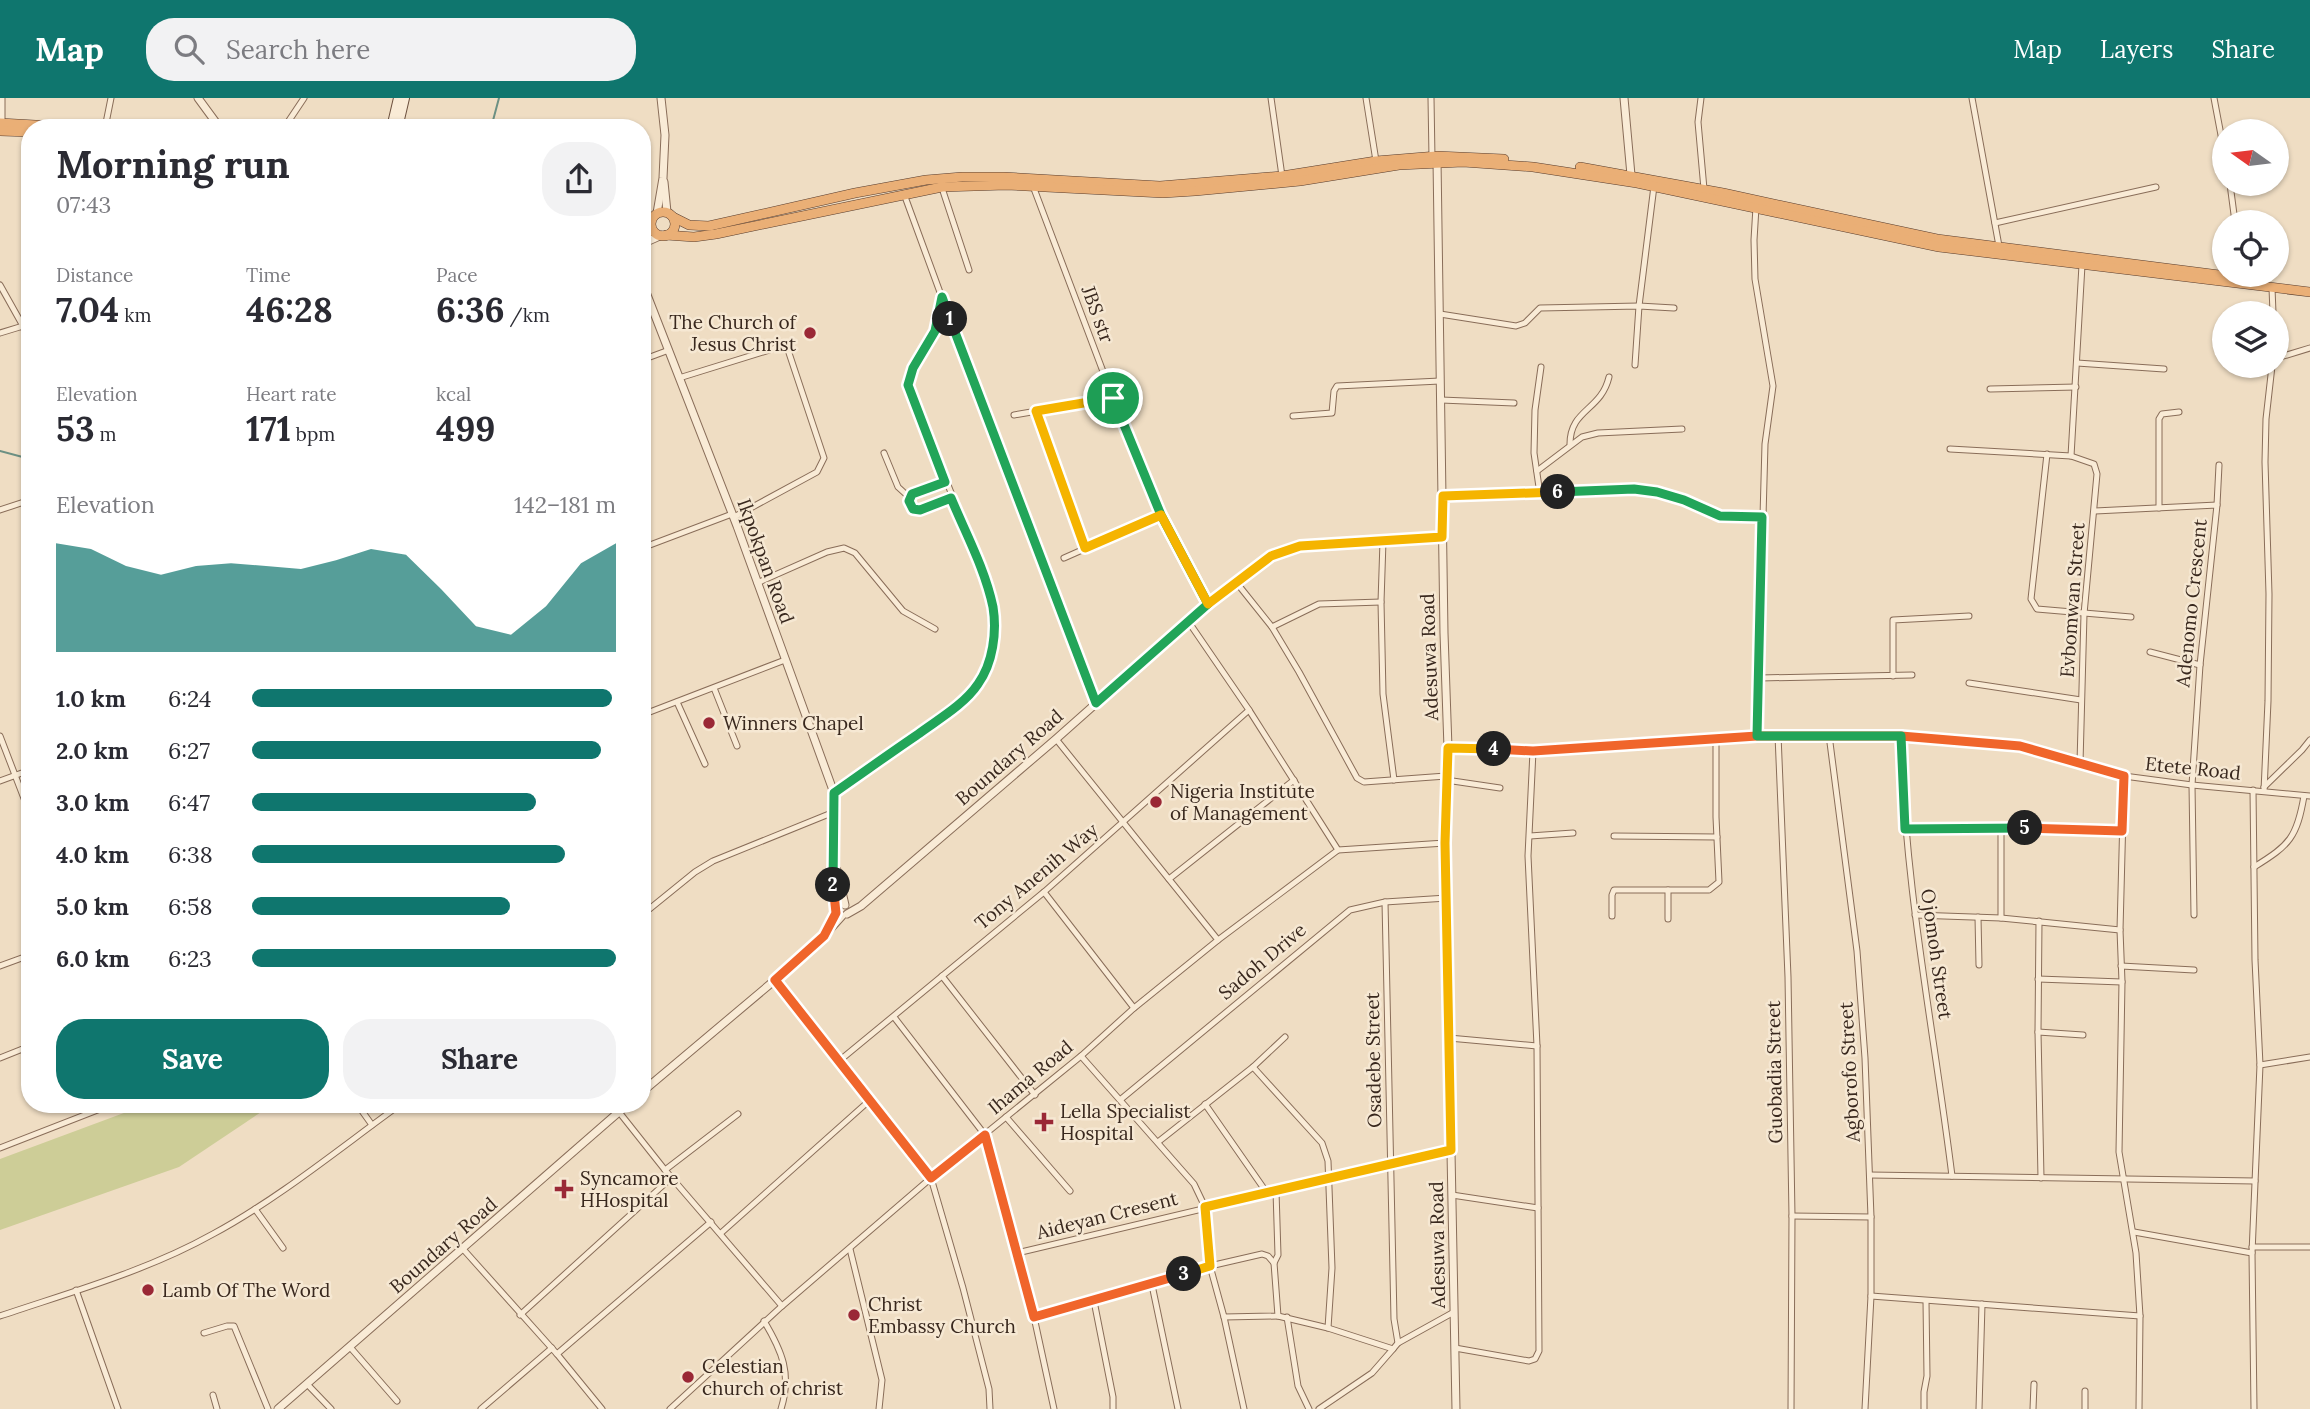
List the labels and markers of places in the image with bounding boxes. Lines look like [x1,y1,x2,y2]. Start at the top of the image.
pin: 1 [932,302,968,336]
place label: The Church of Jesus Christ [669,310,798,356]
marker: The Church of Jesus Christ [802,325,818,341]
pin [1083,368,1143,428]
pin: 6 [1540,474,1576,510]
place label: Winners Chapel [723,711,864,735]
marker: Winners Chapel [701,715,717,731]
pin: 4 [1476,732,1512,766]
place label: Nigeria Institute of Management [1170,779,1315,825]
marker: Nigeria Institute of Management [1148,794,1164,810]
pin: 5 [2008,810,2042,846]
pin: 2 [816,868,850,902]
place label: Lella Specialist Hospital [1060,1099,1191,1145]
marker: Lella Specialist Hospital [1034,1112,1054,1132]
place label: Syncamore HHospital [580,1166,679,1212]
marker: Syncamore HHospital [554,1179,574,1199]
pin: 3 [1166,1256,1202,1292]
place label: Lamb Of The Word [162,1278,330,1302]
marker: Lamb Of The Word [140,1282,156,1298]
place label: Christ Embassy Church [868,1292,1016,1338]
marker: Christ Embassy Church [846,1307,862,1323]
place label: Celestian church of christ [702,1354,844,1400]
marker: Celestian church of christ [680,1369,696,1385]

